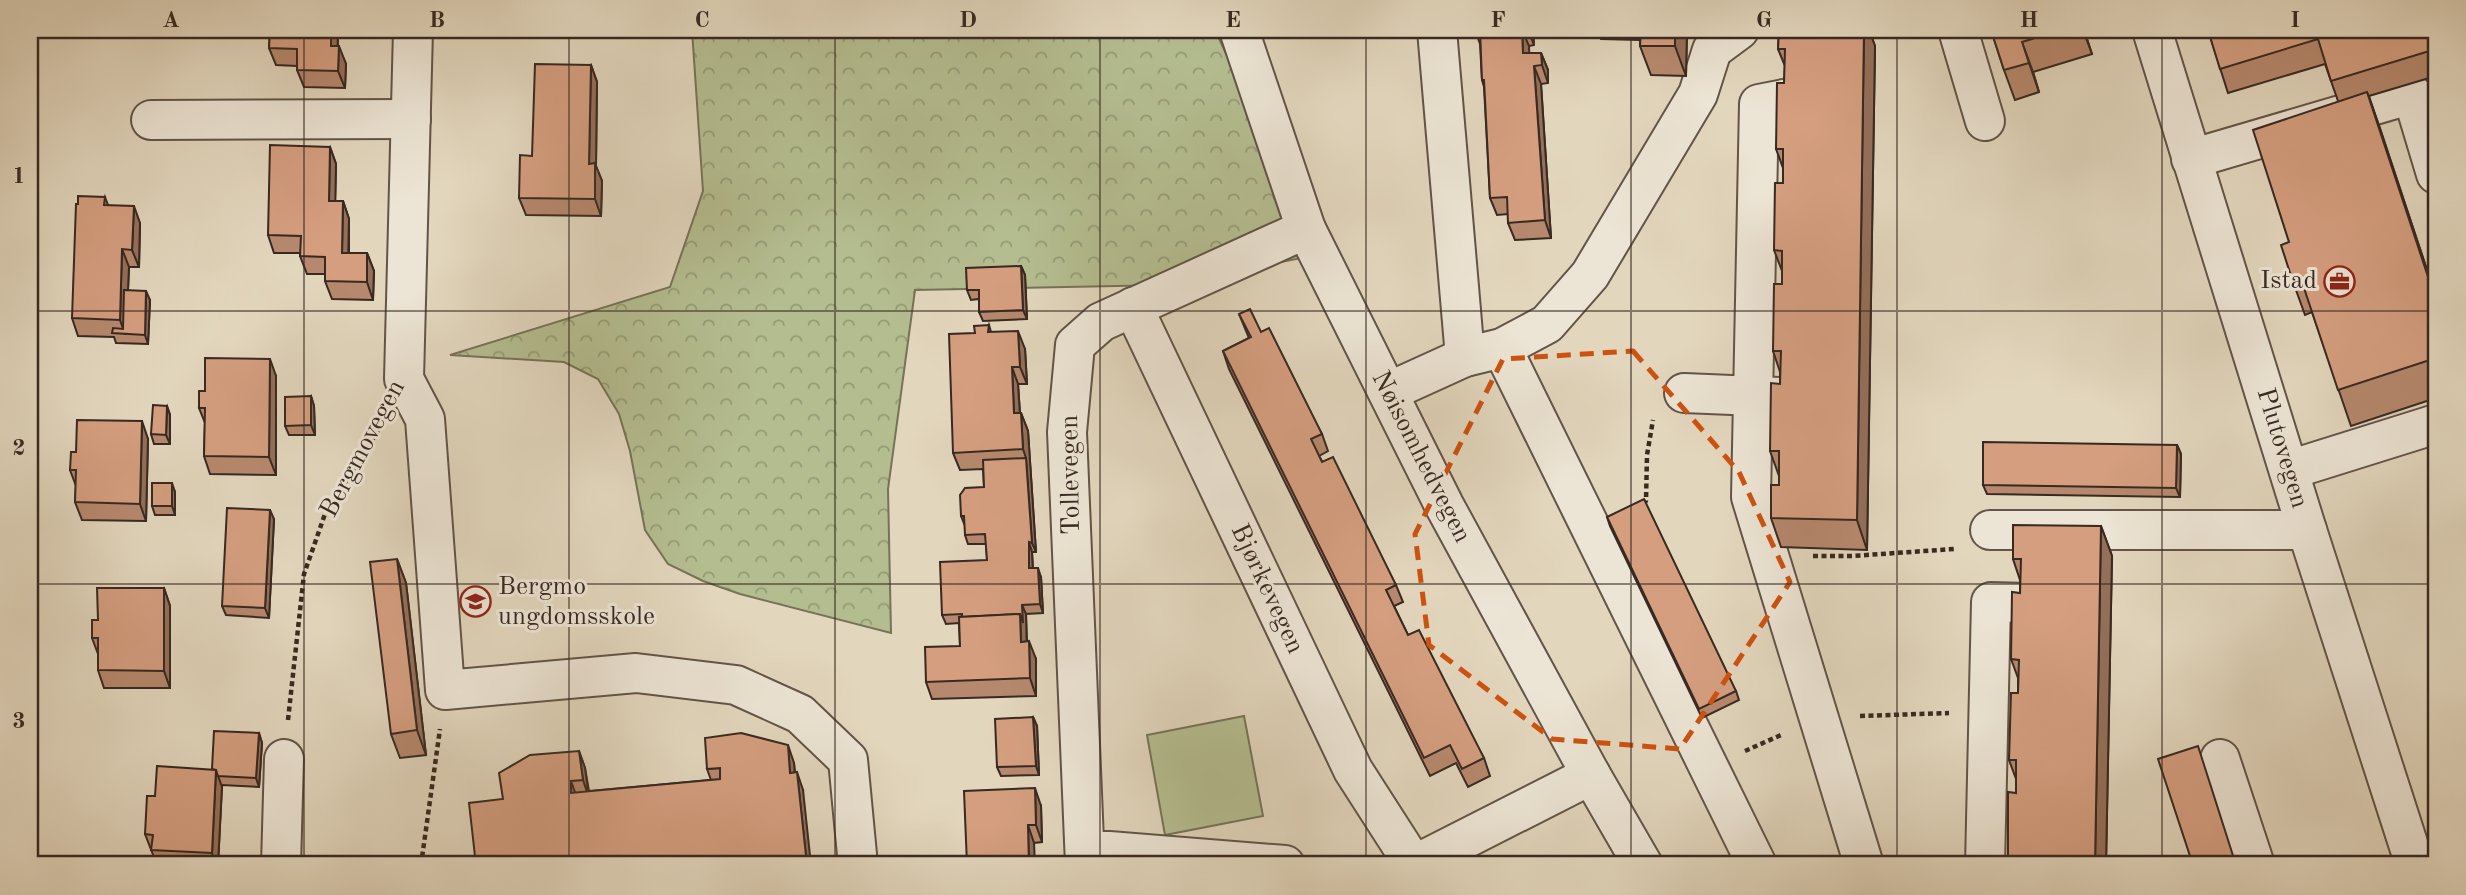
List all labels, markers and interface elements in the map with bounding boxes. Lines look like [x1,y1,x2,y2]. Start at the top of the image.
text: A [162,9,180,32]
text: B [429,9,445,32]
text: C [694,9,710,32]
text: D [959,9,977,32]
text: E [1225,9,1241,32]
text: F [1490,9,1506,32]
text: G [1756,9,1772,32]
text: H [2020,9,2038,32]
text: I [2290,9,2300,32]
text: 1 [12,165,26,188]
office icon: Istad [2323,264,2357,298]
place label: Istad [2260,268,2317,294]
street label: Nøisomhedvegen [1367,367,1475,547]
street label: Bergmovegen [316,376,410,522]
street label: Plutovegen [2251,385,2313,511]
street label: Tollevegen [1057,415,1085,535]
text: 2 [12,437,26,460]
street label: Bjørkevegen [1226,520,1308,658]
place label: Bergmo ungdomsskole [498,574,655,630]
school or university icon: Bergmo ungdomsskole [458,585,492,619]
text: 3 [12,710,26,733]

